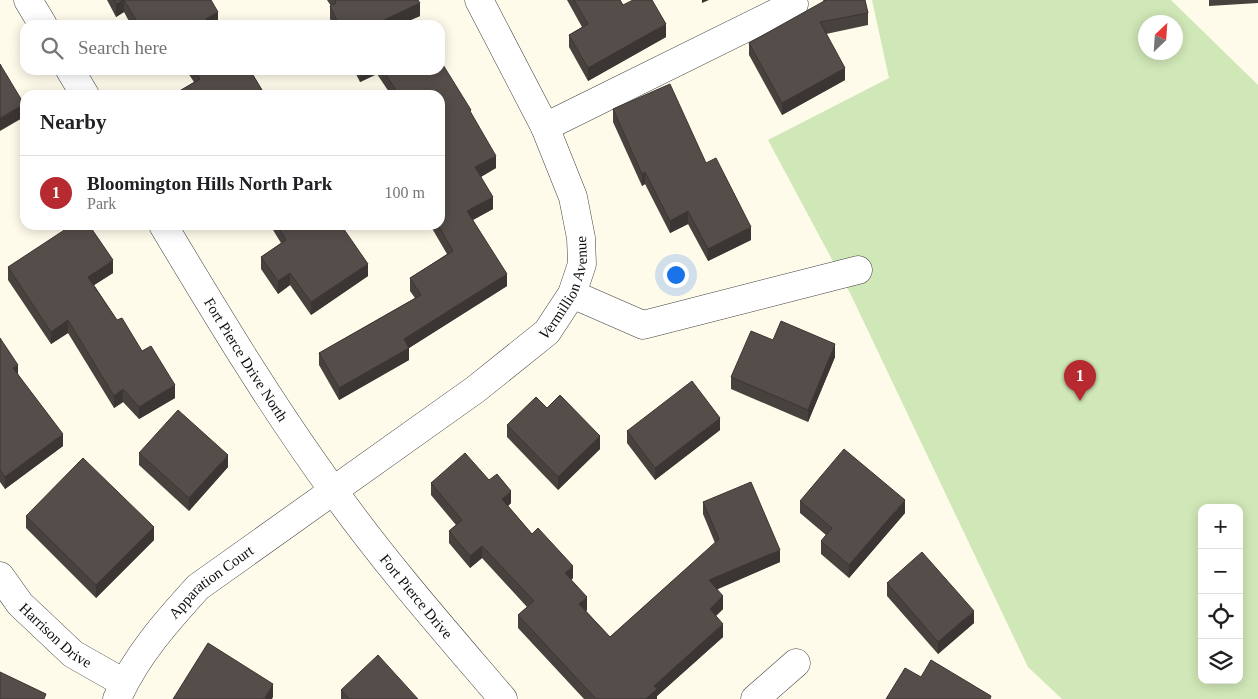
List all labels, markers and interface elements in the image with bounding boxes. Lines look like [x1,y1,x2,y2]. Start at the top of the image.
north arrow [1138,15,1183,60]
search box [20,20,445,75]
icon: search [38,34,66,62]
text: Search here [78,37,167,58]
text: Nearby [40,110,107,134]
text: Bloomington Hills North Park [87,173,332,194]
text: 1 [52,184,60,201]
text: 100 m [385,184,425,201]
text: Park [87,195,116,212]
street label: Vermillion Avenue [536,235,590,343]
your location [663,262,689,288]
street label: Fort Pierce Drive North [201,295,291,425]
pin: 1 [1064,360,1096,401]
map controls [1198,504,1243,684]
button: + [1198,504,1243,549]
street label: Apparation Court [166,542,257,622]
button: − [1198,549,1243,594]
street label: Fort Pierce Drive [377,551,456,642]
button: locate [1198,594,1243,639]
street label: Harrison Drive [16,600,95,671]
button: layers [1198,639,1243,684]

